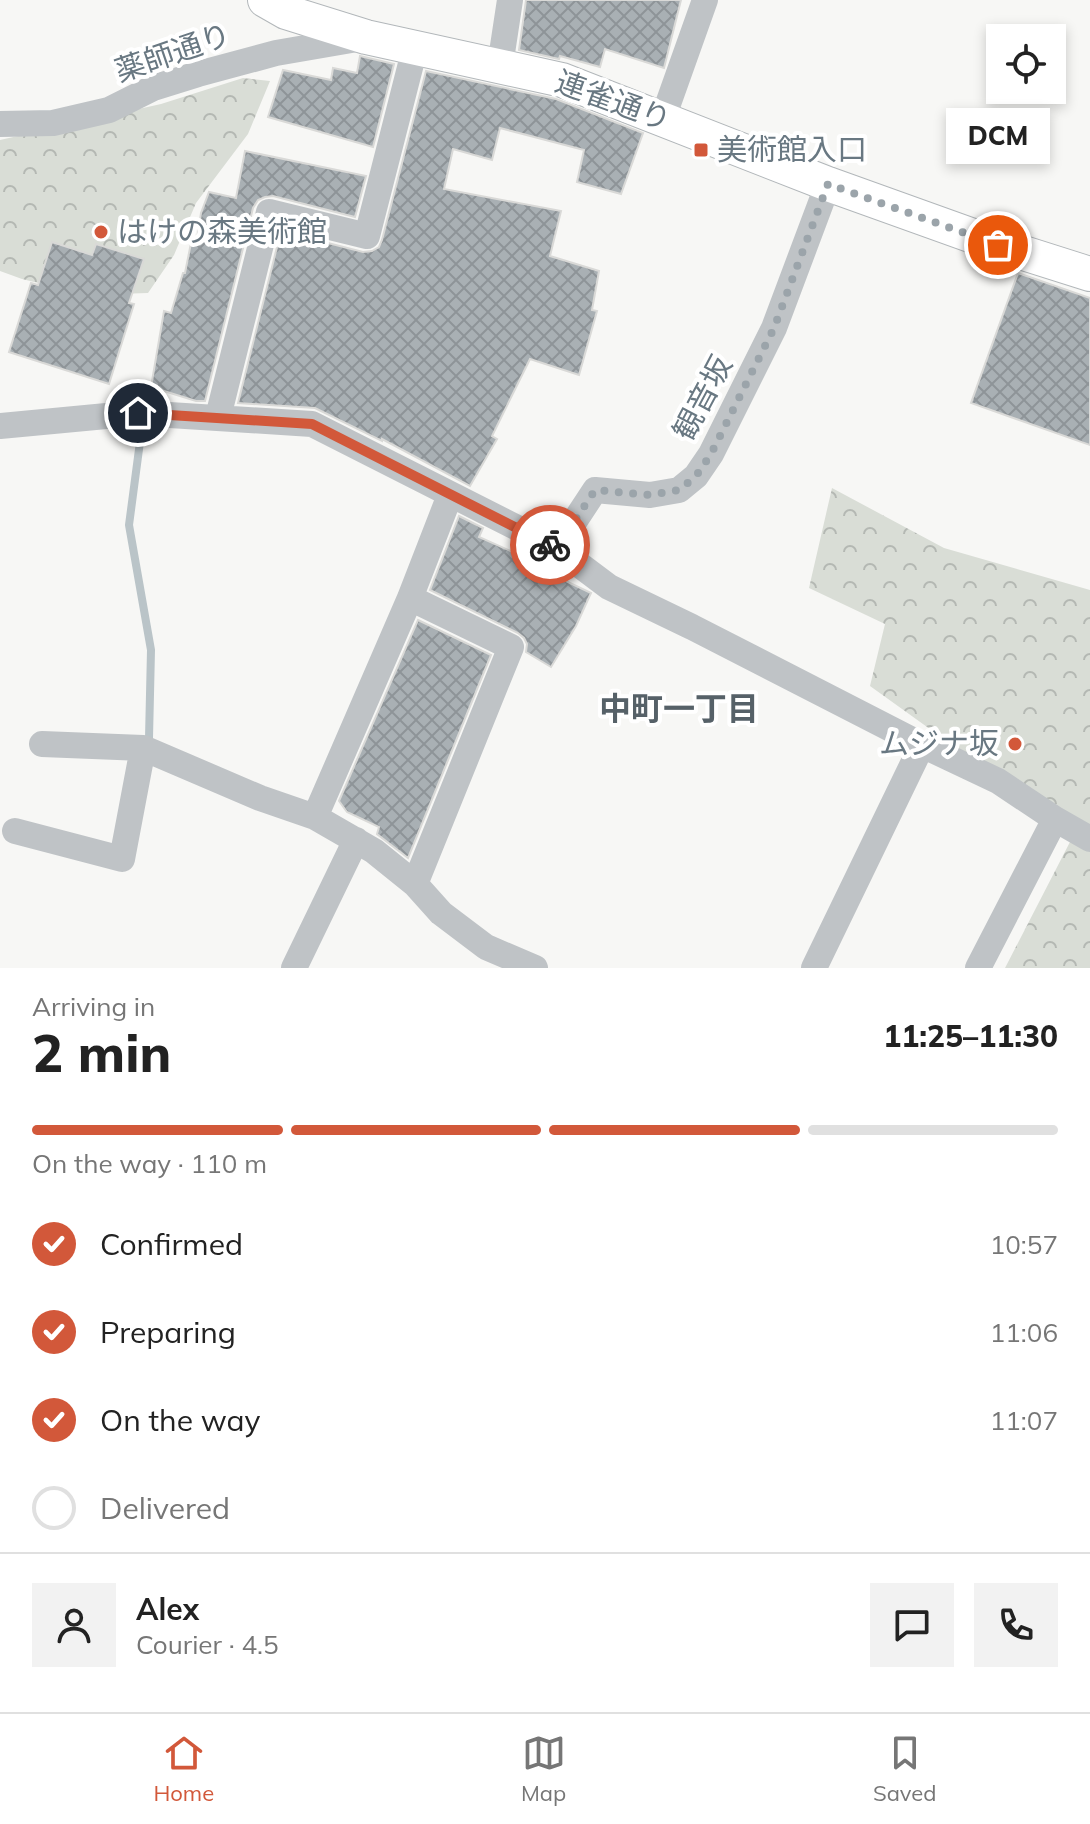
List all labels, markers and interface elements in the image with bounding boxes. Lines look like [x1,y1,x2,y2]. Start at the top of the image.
street label: 薬師通り [110,15,236,90]
map controls [986,24,1066,104]
button: locate [986,24,1066,104]
street label: 連雀通り [550,62,676,138]
callout: DCM [946,109,1050,165]
text: DCM [968,119,1028,152]
place label: 美術館入口 [717,130,867,168]
marker: 美術館入口 [692,141,710,159]
pin [964,211,1032,279]
place label: はけの森美術館 [117,212,327,250]
marker: はけの森美術館 [92,223,110,241]
icon: bag [976,223,1020,267]
street label: 観音坂 [664,349,740,446]
pin [104,379,172,447]
icon: home [116,391,160,435]
courier [510,505,590,585]
icon: bike [528,523,572,567]
district label: 中町一丁目 [599,688,759,728]
place label: ムジナ坂 [879,724,999,762]
marker: ムジナ坂 [1006,735,1024,753]
text: Arriving in [32,990,155,1023]
text: 11:25–11:30 [883,1017,1058,1055]
text: 2 min [32,1020,171,1085]
text: On the way · 110 m [32,1147,267,1180]
icon: check [32,1222,76,1266]
text: Confirmed [100,1225,243,1263]
text: 10:57 [990,1228,1058,1261]
icon: check [32,1310,76,1354]
text: Preparing [100,1313,236,1351]
text: 11:06 [990,1316,1058,1349]
icon: check [32,1398,76,1442]
text: On the way [100,1401,260,1439]
text: 11:07 [990,1404,1058,1437]
text: Delivered [100,1489,230,1527]
button: person [32,1583,116,1667]
button: chat [870,1583,954,1667]
button: phone [974,1583,1058,1667]
text: Alex [136,1590,199,1628]
text: Courier · 4.5 [136,1628,279,1661]
tab: Home [153,1731,214,1807]
tab: Map [521,1731,566,1807]
tab: Saved [873,1731,937,1807]

